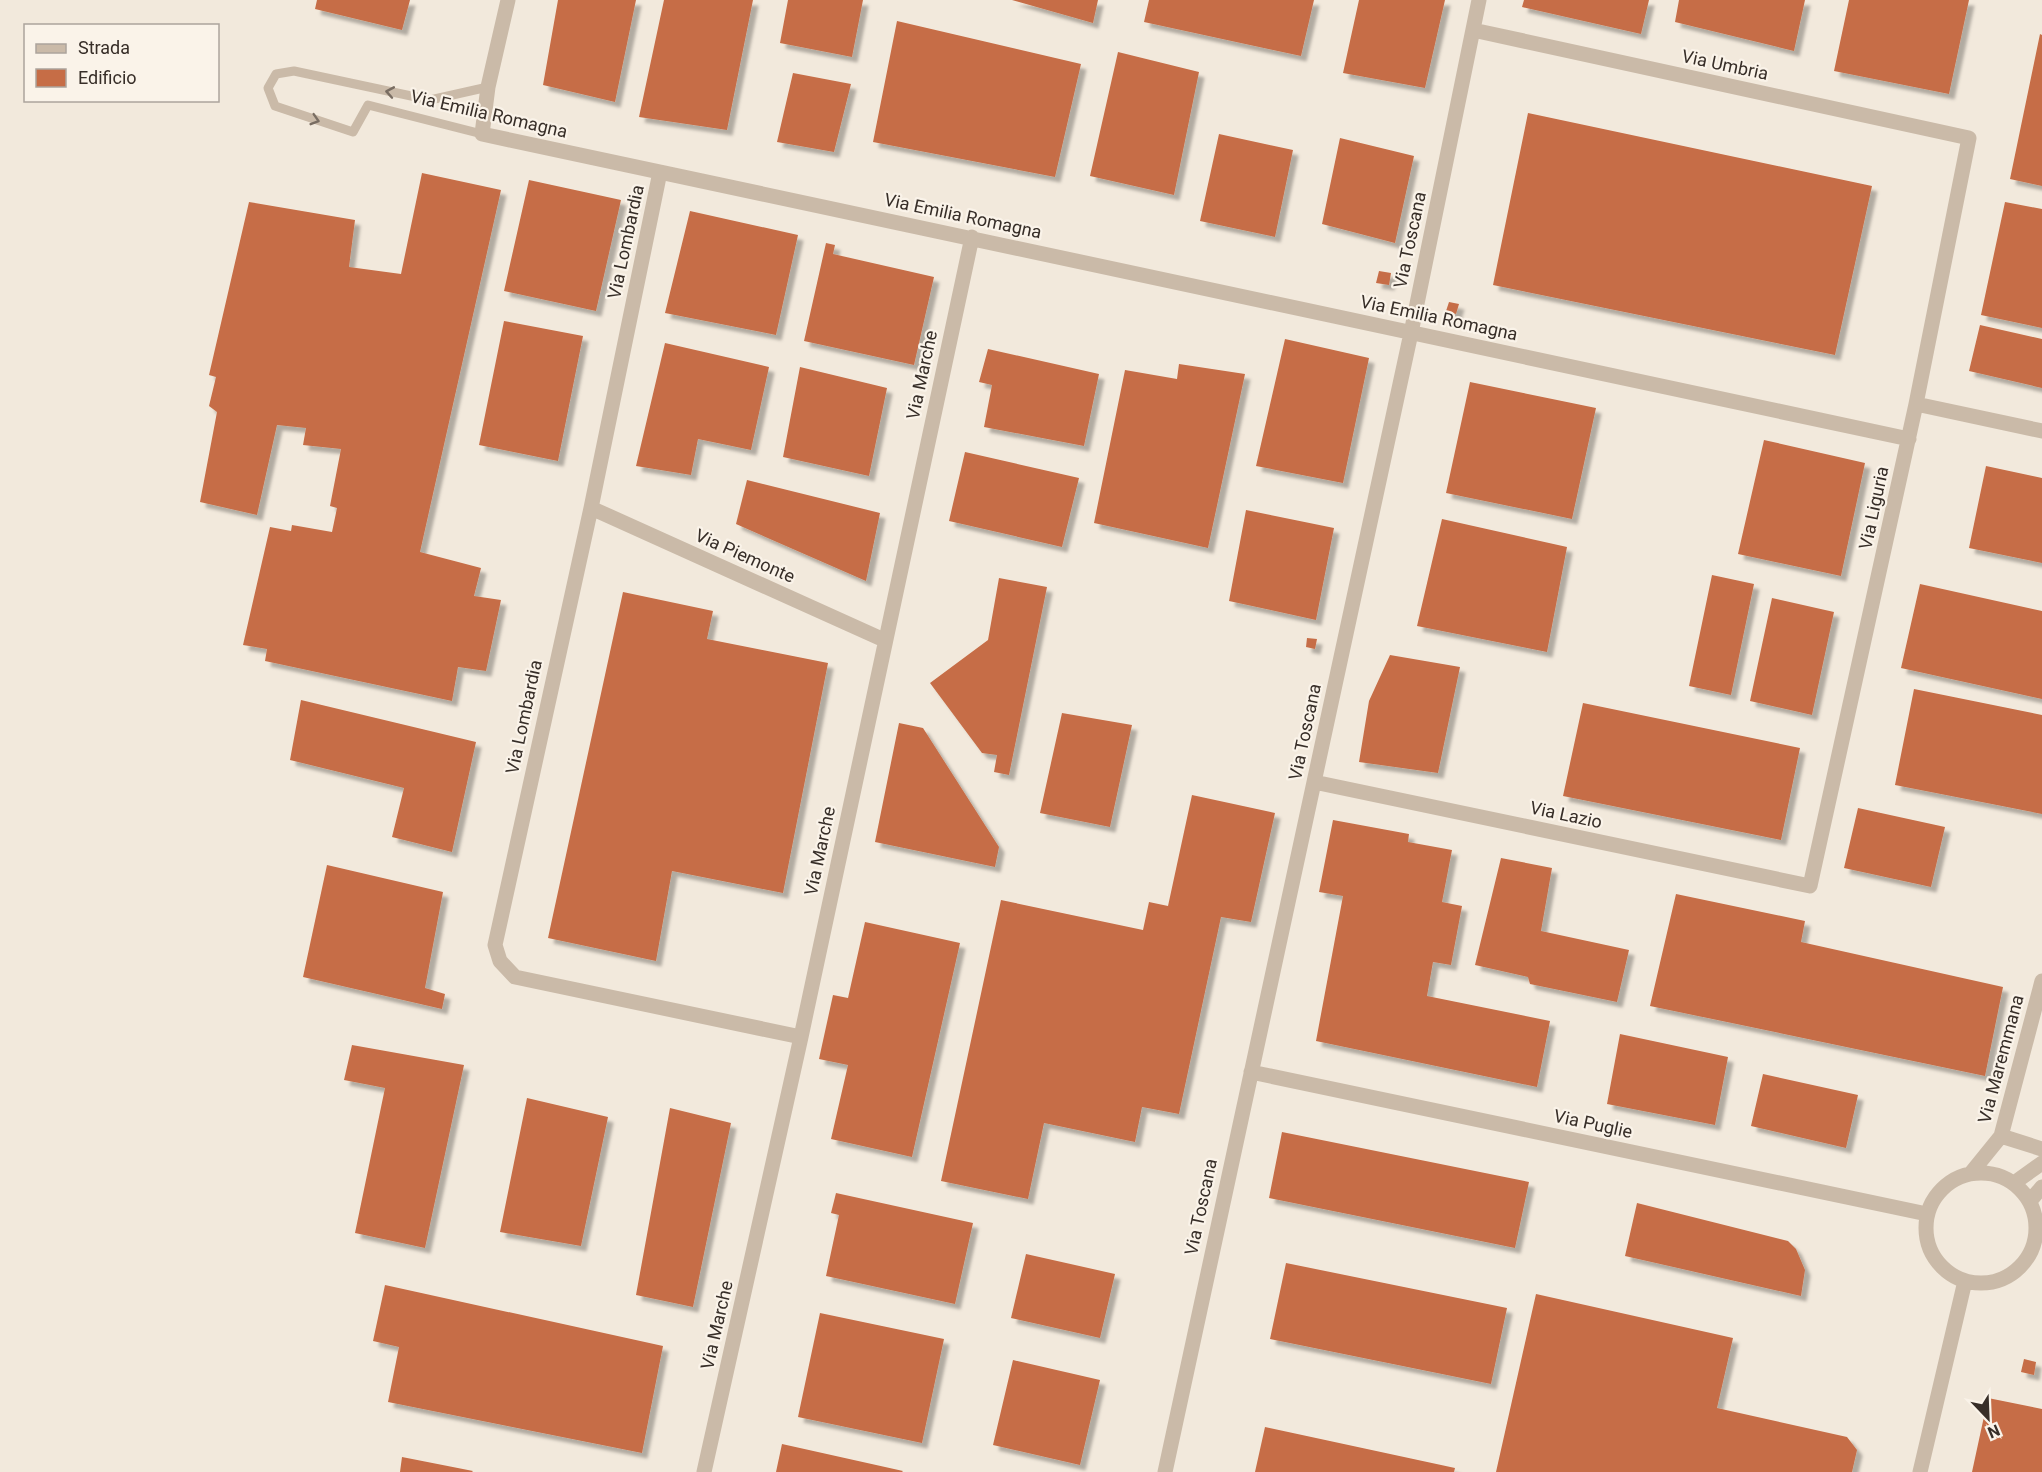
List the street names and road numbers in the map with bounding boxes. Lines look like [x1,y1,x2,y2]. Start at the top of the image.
street label: Via Umbria [1680,45,1770,84]
street label: Via Emilia Romagna [409,85,570,142]
street label: Via Lombardia [603,183,648,301]
street label: Via Emilia Romagna [883,189,1044,242]
street label: Via Toscana [1389,190,1430,290]
street label: Via Emilia Romagna [1359,291,1520,344]
street label: Via Marche [902,328,941,421]
street label: Via Liguria [1854,464,1893,551]
street label: Via Piemonte [692,524,798,587]
street label: Via Lombardia [501,658,546,776]
street label: Via Toscana [1284,682,1325,782]
street label: Via Lazio [1528,797,1604,832]
street label: Via Marche [800,804,839,897]
street label: Via Maremmana [1973,992,2028,1125]
street label: Via Puglie [1552,1105,1634,1142]
street label: Via Toscana [1180,1157,1221,1257]
street label: Via Marche [696,1278,737,1371]

